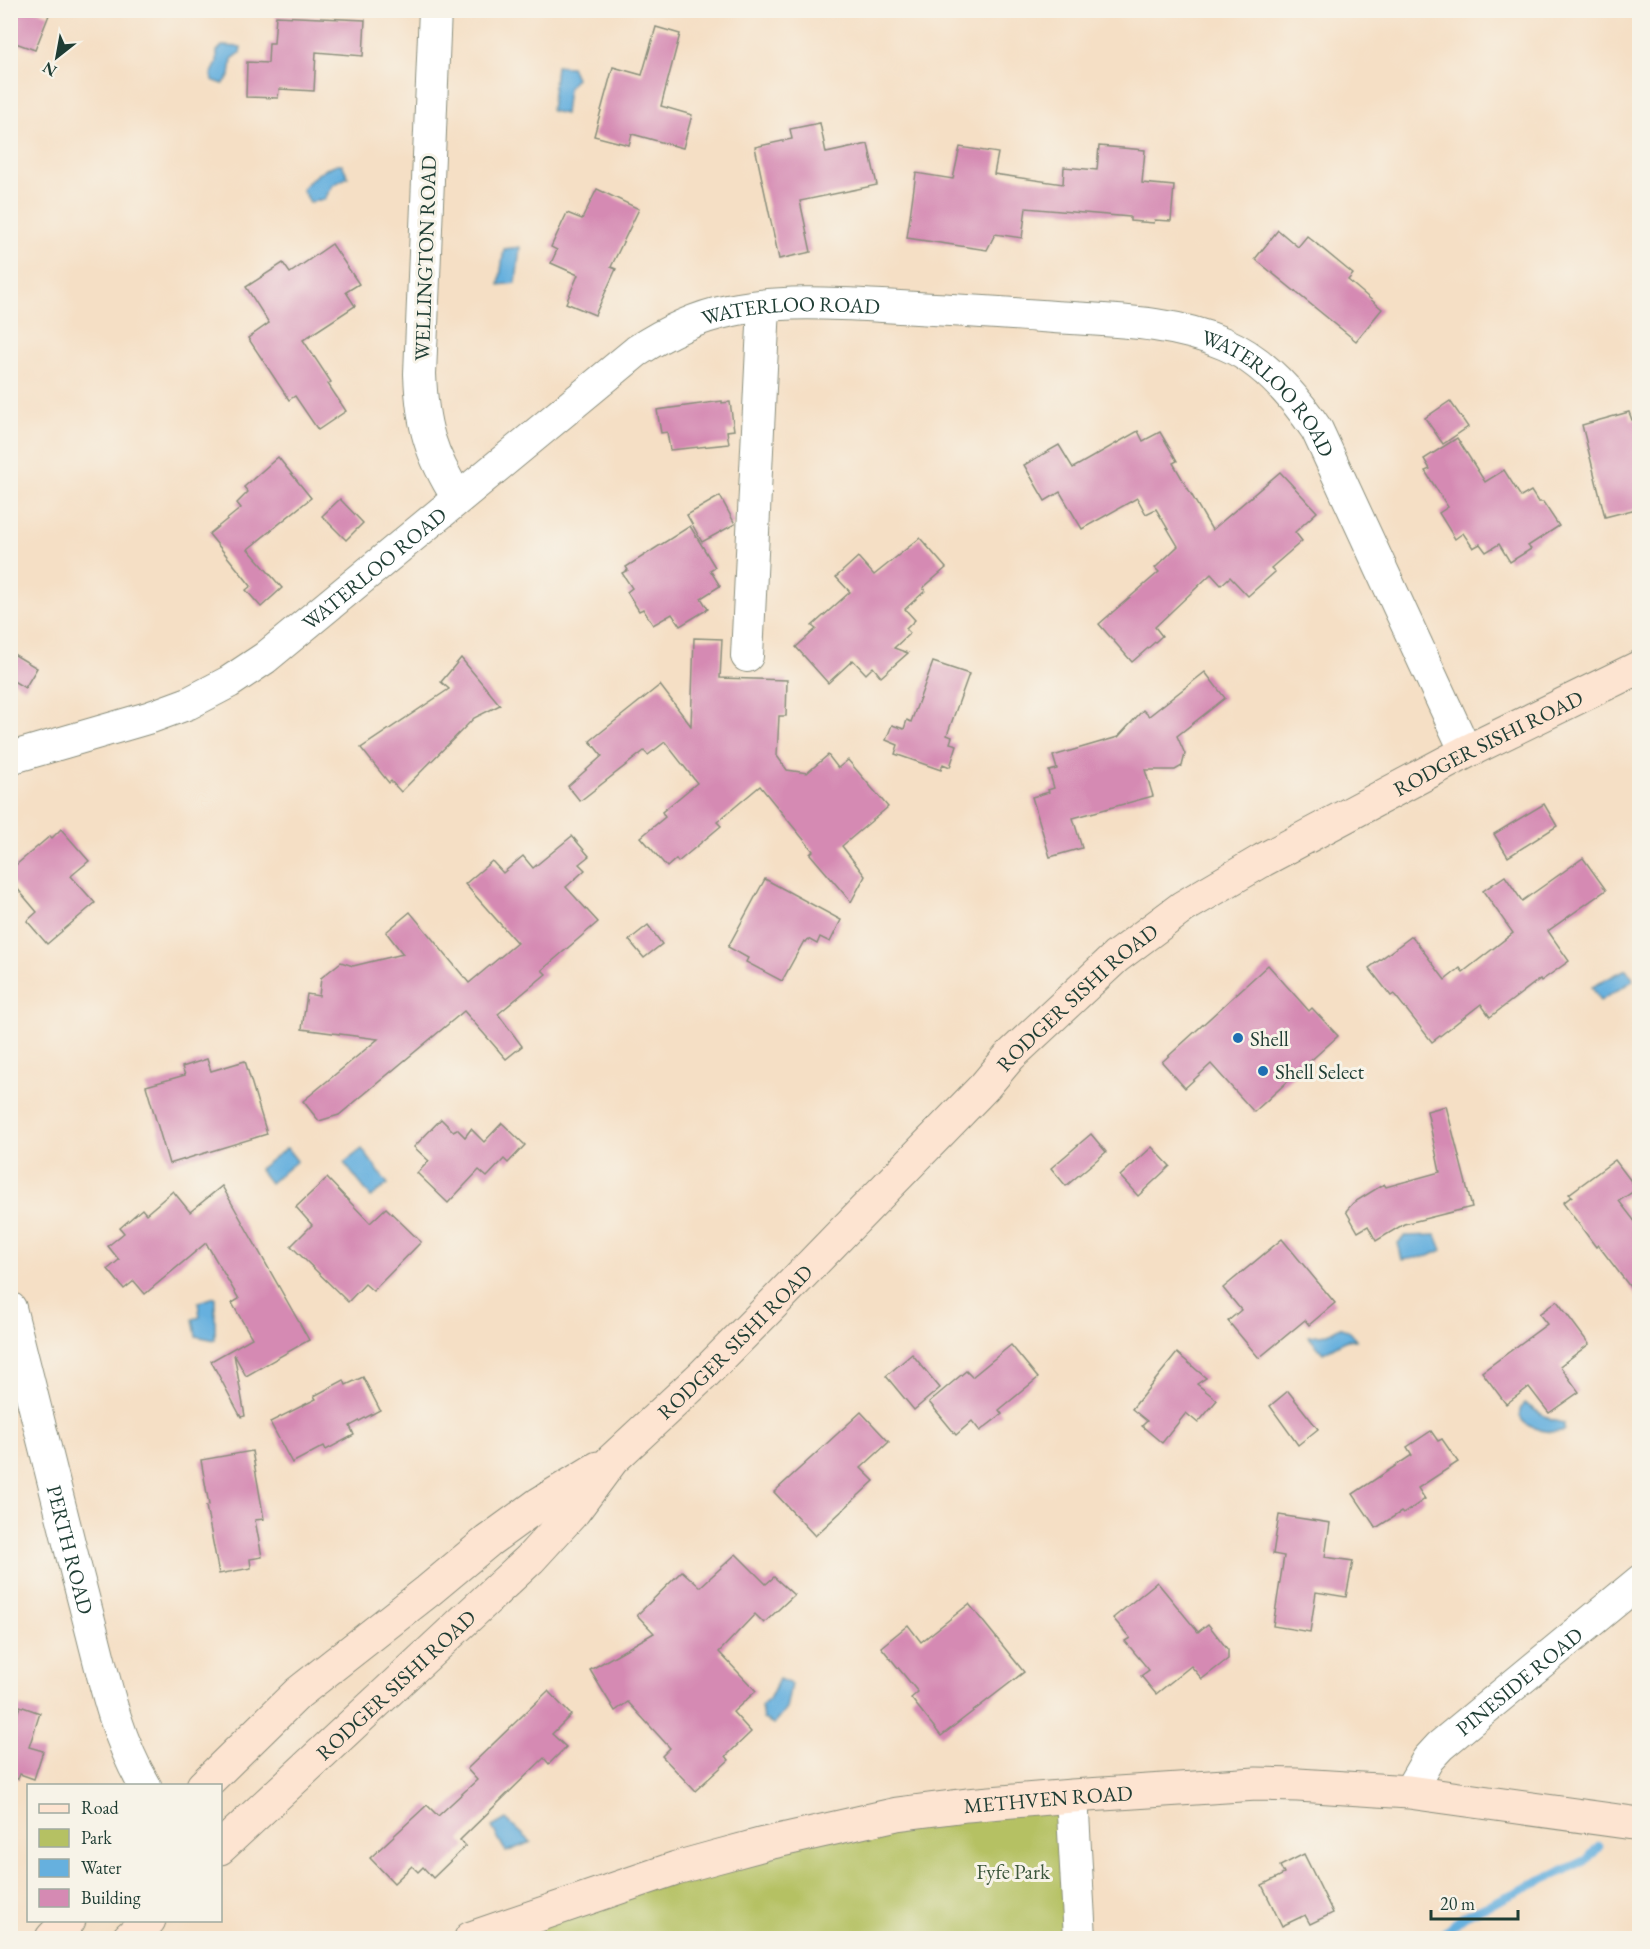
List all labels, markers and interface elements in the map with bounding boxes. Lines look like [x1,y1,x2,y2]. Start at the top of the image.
north arrow [27,27,87,87]
text: N [39,57,60,82]
street label: WELLINGTON ROAD [408,154,442,361]
street label: WATERLOO ROAD [698,290,881,331]
street label: WATERLOO ROAD [1198,323,1341,461]
street label: WATERLOO ROAD [296,501,452,636]
street label: RODGER SISHI ROAD [1388,684,1587,802]
street label: RODGER SISHI ROAD [990,917,1163,1076]
place label: Shell [1250,1025,1289,1052]
marker: Shell [1231,1031,1245,1045]
place label: Shell Select [1275,1058,1365,1085]
marker: Shell Select [1256,1064,1270,1078]
street label: RODGER SISHI ROAD [651,1258,818,1425]
street label: PERTH ROAD [41,1482,100,1617]
street label: RODGER SISHI ROAD [310,1603,481,1765]
street label: PINESIDE ROAD [1450,1621,1588,1741]
street label: METHVEN ROAD [962,1779,1134,1819]
legend [27,1784,222,1922]
text: Road [81,1796,120,1819]
text: Park [81,1826,112,1849]
text: Water [81,1856,122,1879]
park label: Fyfe Park [976,1858,1051,1885]
scale bar [1431,1883,1518,1921]
text: Building [81,1886,141,1909]
text: 20 m [1440,1892,1475,1915]

